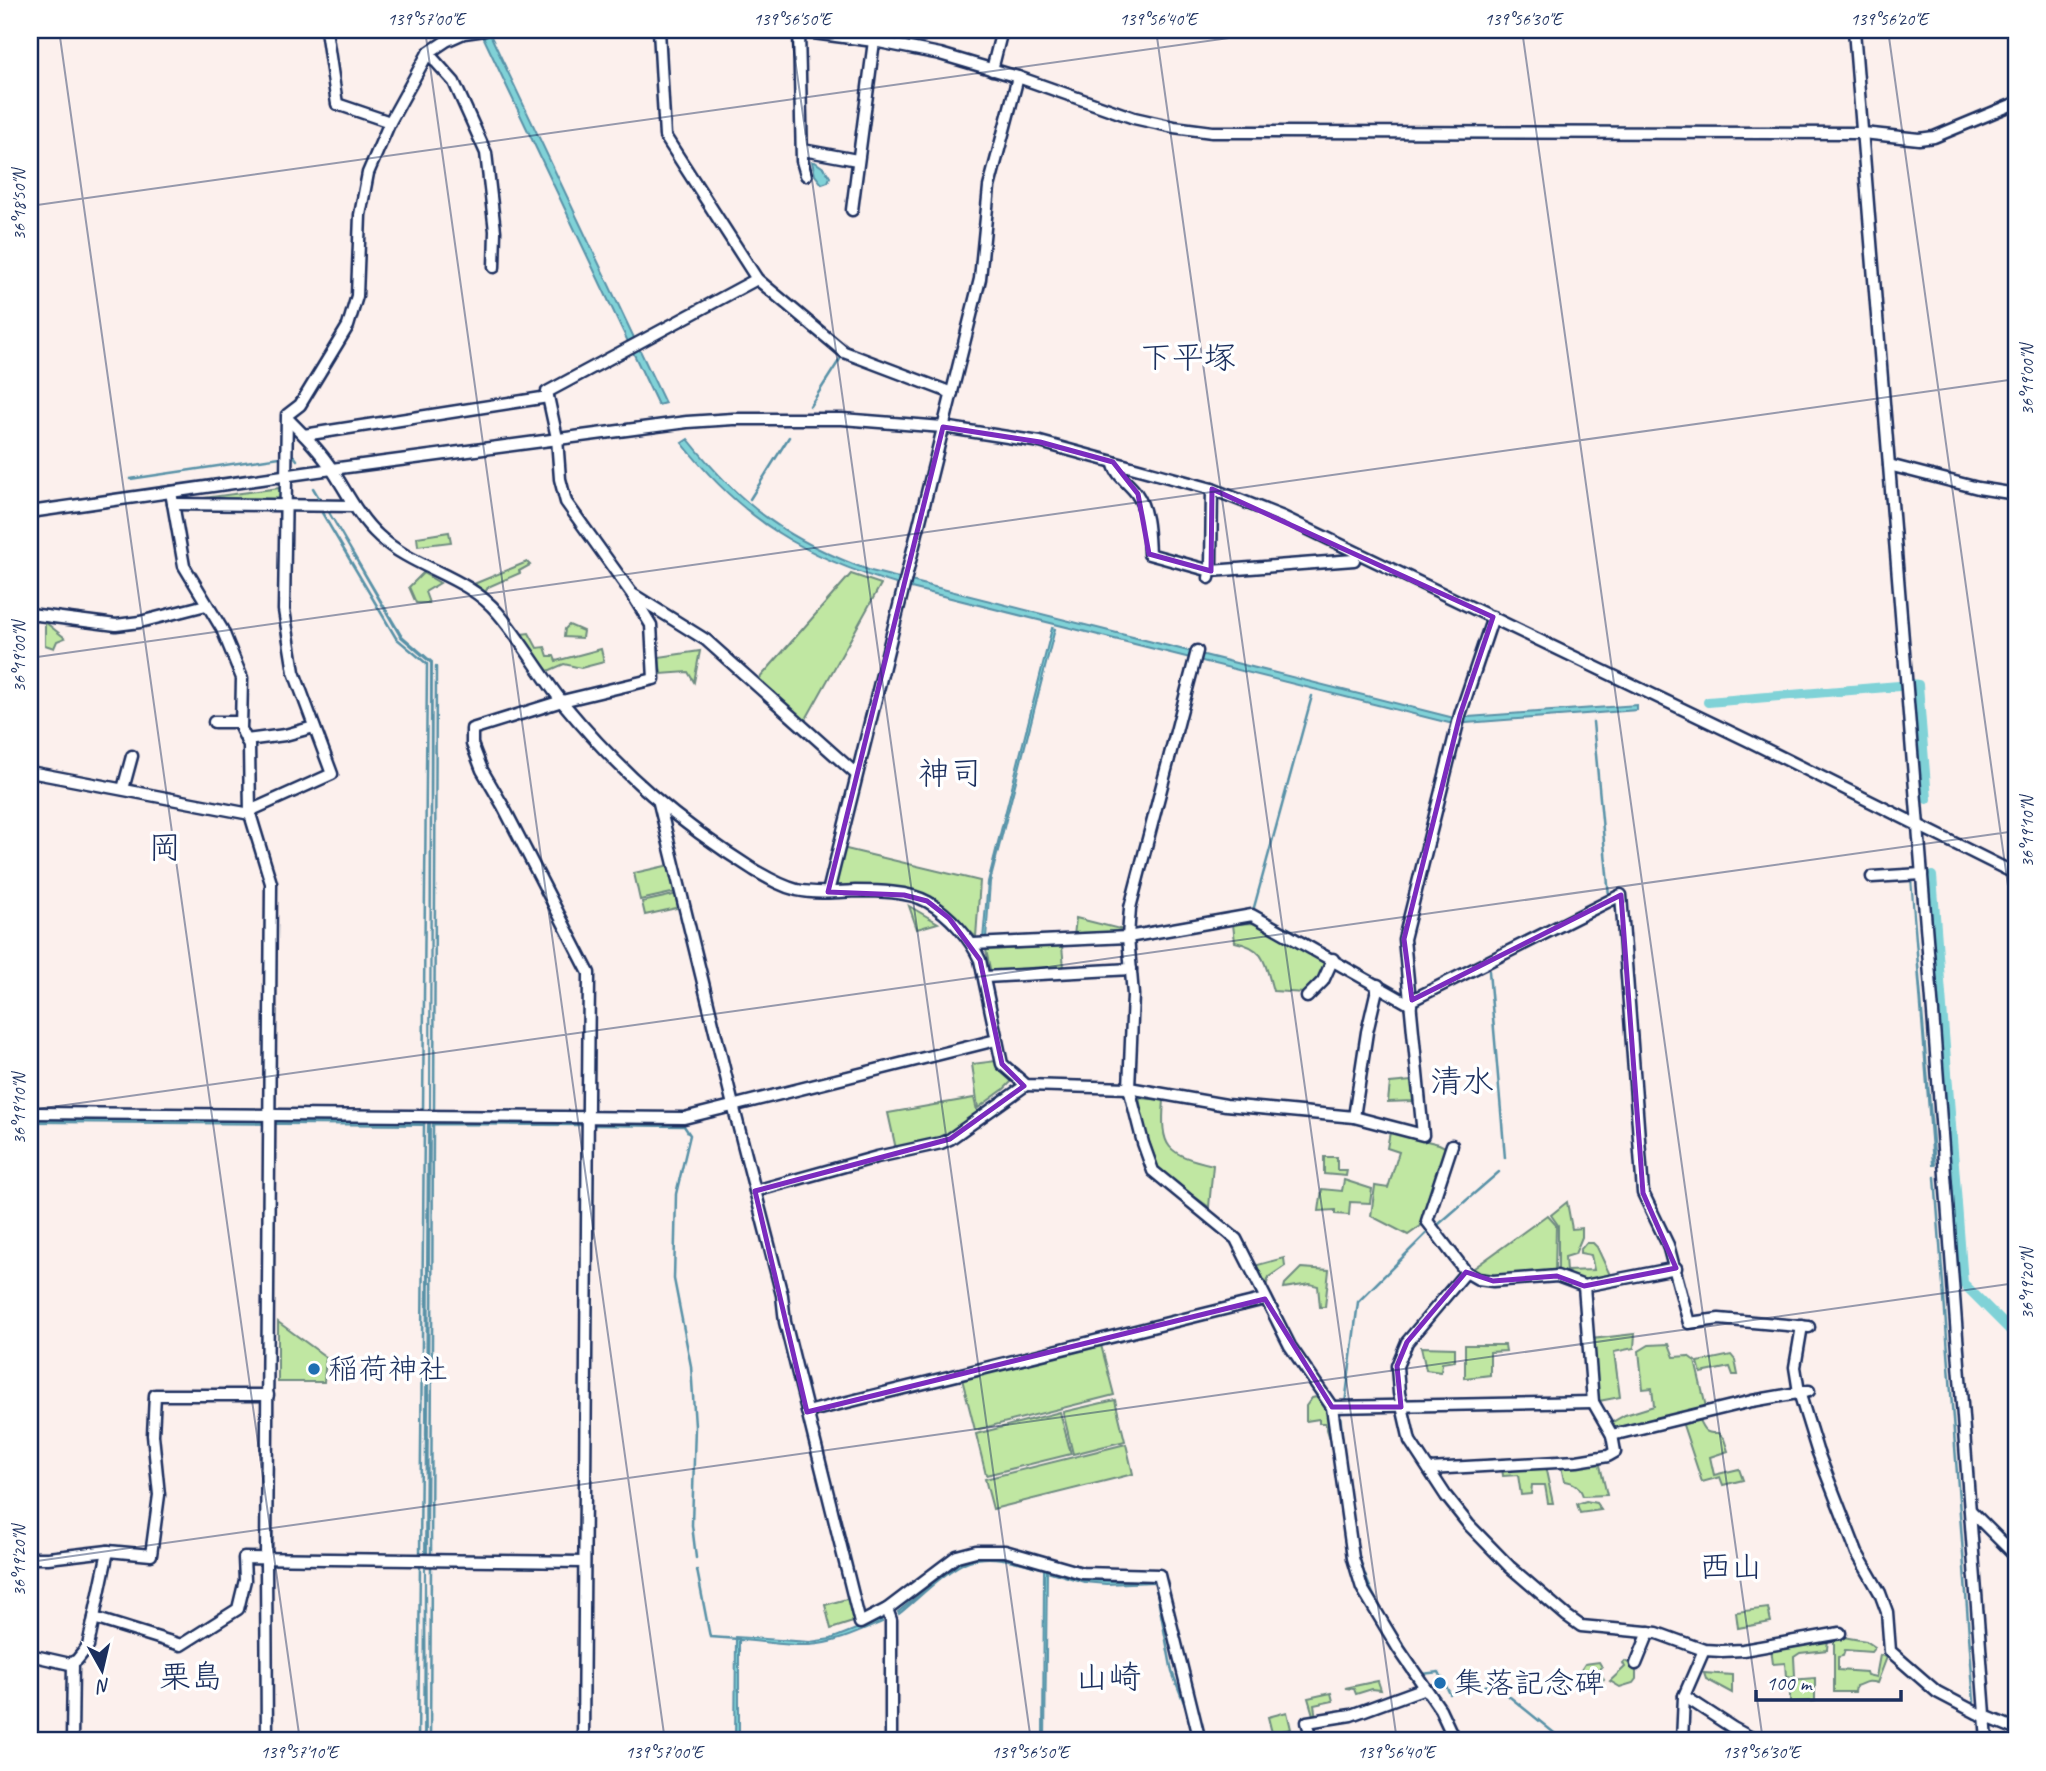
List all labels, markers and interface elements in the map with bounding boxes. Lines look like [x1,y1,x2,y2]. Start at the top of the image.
text: 139°57'00"E [387,8,467,30]
text: 139°56'50"E [753,8,833,30]
text: 139°56'40"E [1119,8,1199,30]
text: 139°56'30"E [1484,8,1564,30]
text: 139°56'20"E [1850,8,1930,30]
text: 36°18'50"N [8,166,30,240]
district label: 下平塚 [1140,337,1236,378]
text: 36°19'00"N [2016,341,2038,415]
text: 36°19'00"N [8,618,30,692]
district label: 神司 [918,753,982,794]
text: 36°19'10"N [2016,793,2038,867]
district label: 岡 [149,827,181,868]
district label: 清水 [1430,1061,1494,1102]
text: 36°19'10"N [8,1070,30,1144]
text: 36°19'20"N [2016,1245,2038,1319]
place label: 稲荷神社 [328,1350,448,1388]
marker: 稲荷神社 [306,1361,322,1377]
text: 36°19'20"N [8,1522,30,1596]
district label: 西山 [1699,1546,1763,1587]
north arrow [66,1634,136,1704]
district label: 栗島 [159,1656,223,1697]
district label: 山崎 [1075,1656,1141,1698]
scale bar [1756,1659,1901,1703]
place label: 集落記念碑 [1454,1664,1604,1702]
text: 100 m [1766,1670,1813,1696]
text: N [94,1673,112,1699]
marker: 集落記念碑 [1432,1675,1448,1691]
text: 139°57'10"E [260,1741,340,1763]
text: 139°57'00"E [625,1741,705,1763]
text: 139°56'50"E [991,1741,1071,1763]
text: 139°56'40"E [1357,1741,1437,1763]
text: 139°56'30"E [1722,1741,1802,1763]

